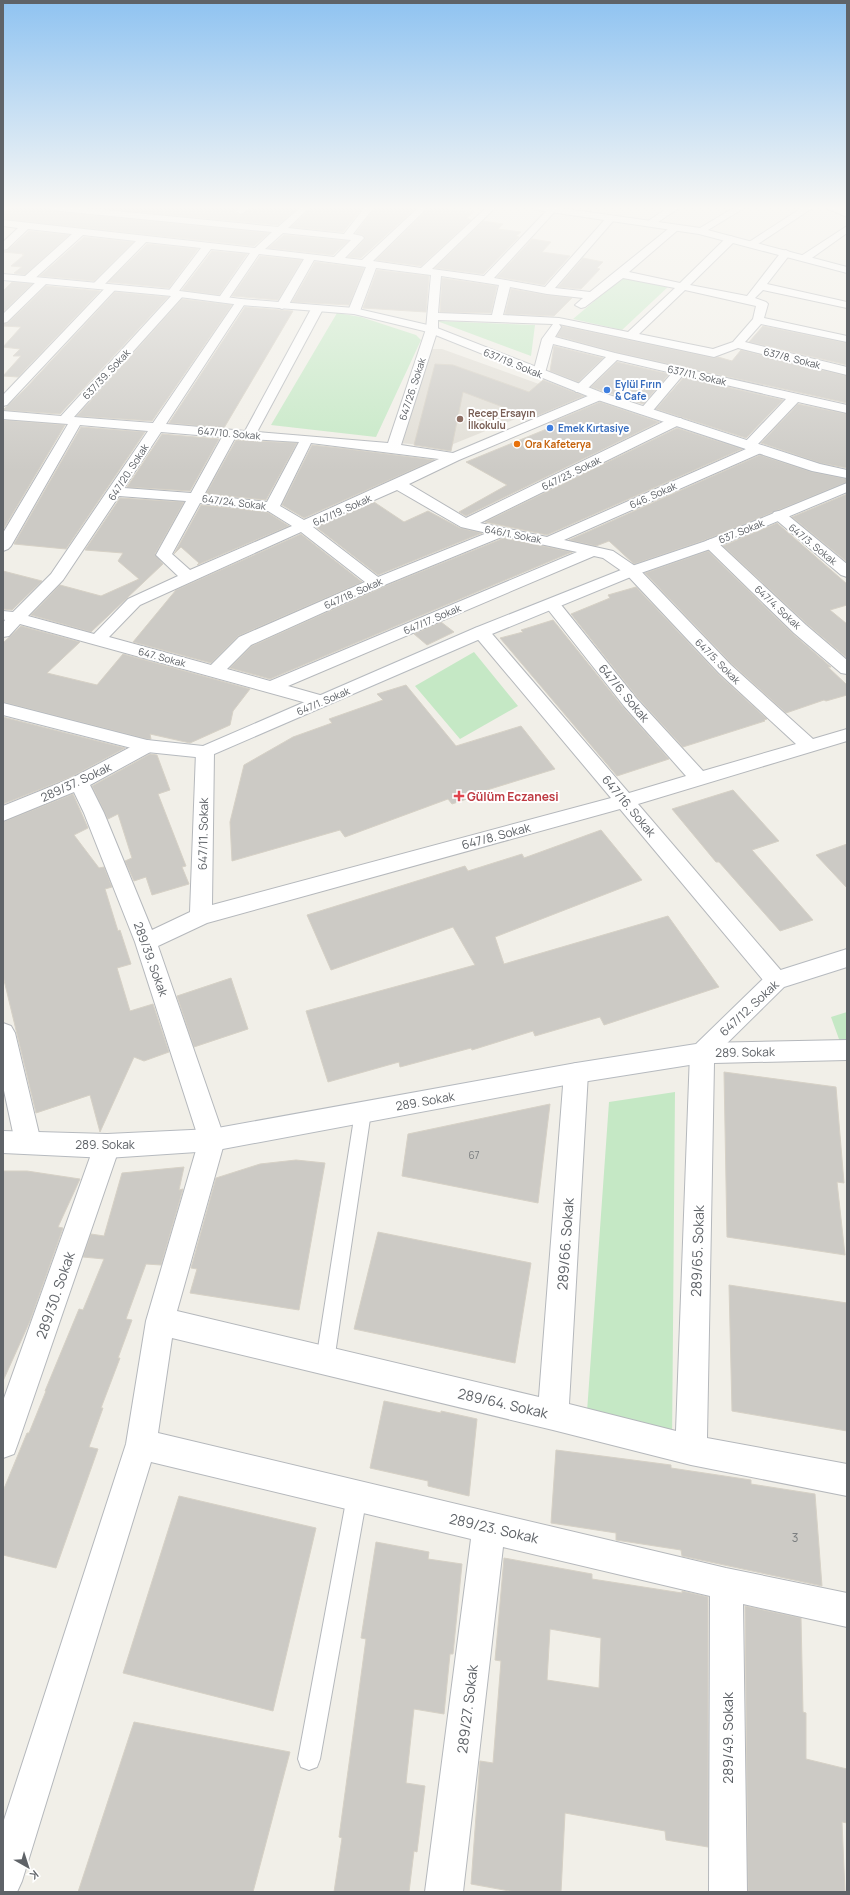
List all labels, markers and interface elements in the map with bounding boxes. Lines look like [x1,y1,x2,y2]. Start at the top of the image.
street label: 637/8. Sokak [762,344,823,372]
street label: 637/39. Sokak [79,345,134,402]
street label: 637/19. Sokak [481,345,546,382]
street label: 647/26. Sokak [395,355,429,422]
street label: 637/11. Sokak [666,361,729,389]
place label: Eylül Fırın & Cafe [615,377,661,403]
marker: Eylül Fırın & Cafe [602,385,612,395]
place label: Recep Ersayın İlkokulu [468,406,535,432]
marker: Recep Ersayın İlkokulu [455,414,465,424]
place label: Emek Kırtasiye [558,421,629,435]
street label: 647/10. Sokak [197,423,262,443]
marker: Emek Kırtasiye [545,423,555,433]
place label: Ora Kafeterya [525,437,591,451]
marker: Ora Kafeterya [512,439,522,449]
street label: 647/20. Sokak [104,440,152,503]
street label: 647/23. Sokak [539,452,604,493]
street label: 646. Sokak [627,478,680,512]
street label: 647/19. Sokak [310,490,375,529]
street label: 647/24. Sokak [201,491,268,513]
street label: 637. Sokak [716,515,767,547]
street label: 647/3. Sokak [786,520,841,569]
street label: 646/1. Sokak [483,522,544,547]
street label: 647/18. Sokak [321,573,385,612]
street label: 647/4. Sokak [752,582,805,633]
street label: 647/17. Sokak [401,600,464,637]
street label: 647/5. Sokak [692,635,744,687]
street label: 647. Sokak [137,644,188,670]
street label: 647/6. Sokak [595,660,654,727]
street label: 647/1. Sokak [294,683,353,719]
street label: 289/37. Sokak [38,758,115,806]
street label: 647/16. Sokak [598,771,661,841]
place label: Gülüm Eczanesi [467,788,559,805]
marker: Gülüm Eczanesi [454,791,464,801]
street label: 647/11. Sokak [194,797,212,870]
street label: 647/8. Sokak [460,818,533,853]
street label: 289/39. Sokak [130,919,173,1000]
street label: 647/12. Sokak [716,975,783,1040]
street label: 289. Sokak [715,1043,776,1061]
street label: 289. Sokak [394,1087,457,1115]
street label: 289. Sokak [75,1136,136,1153]
house number: 67 [468,1148,480,1162]
street label: 289/66. Sokak [552,1196,578,1291]
street label: 289/65. Sokak [686,1204,708,1297]
street label: 289/30. Sokak [31,1248,79,1341]
street label: 289/64. Sokak [456,1383,551,1423]
street label: 289/23. Sokak [448,1509,541,1548]
house number: 3 [792,1529,798,1546]
street label: 289/27. Sokak [452,1663,482,1754]
street label: 289/49. Sokak [718,1691,737,1784]
north arrow [8,1847,48,1887]
text: K [26,1867,42,1884]

